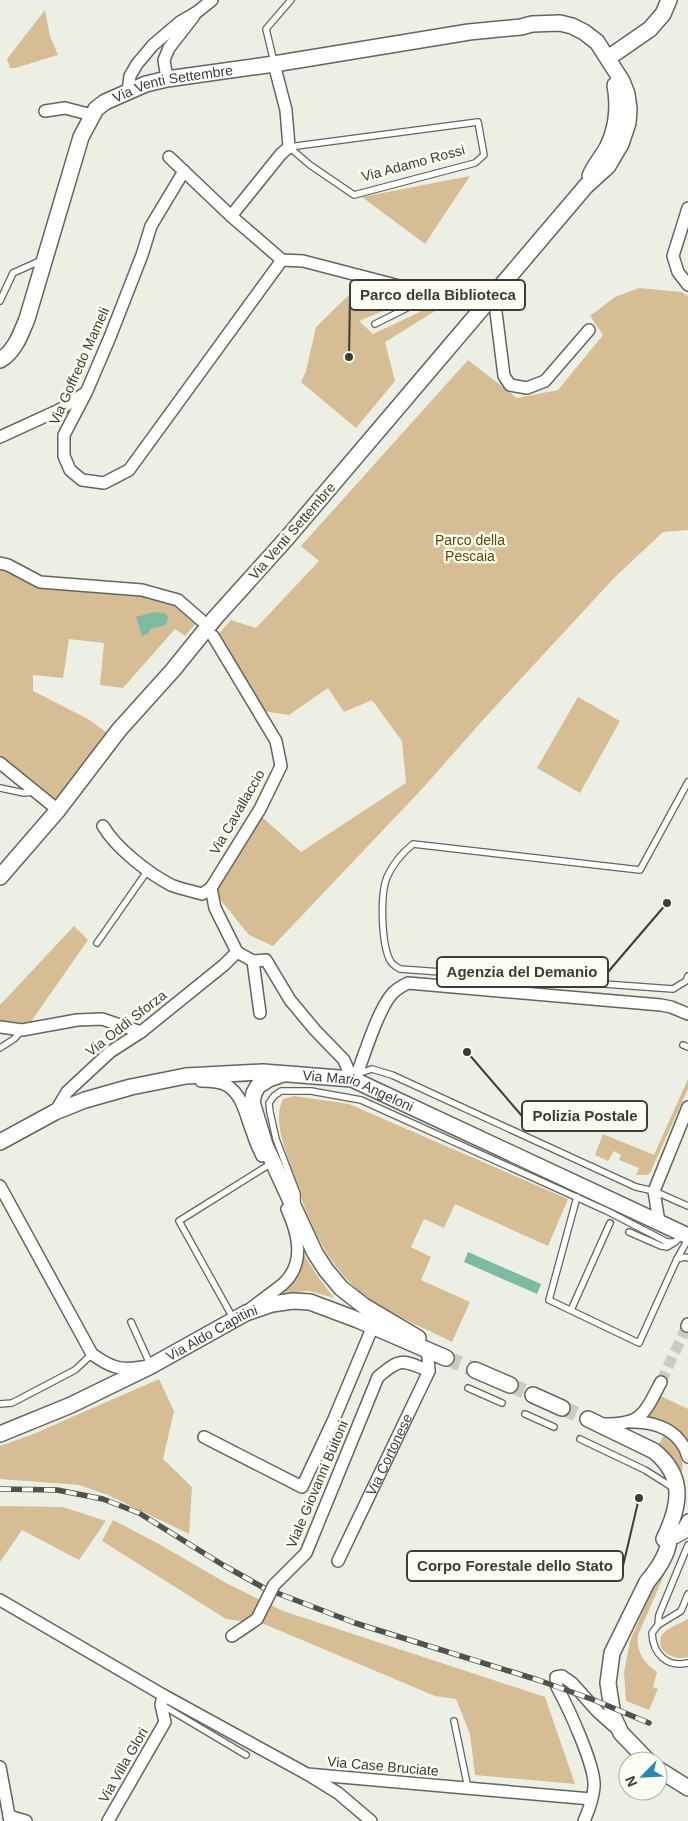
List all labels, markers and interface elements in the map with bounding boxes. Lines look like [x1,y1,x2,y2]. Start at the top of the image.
street label: Via Venti Settembre [110,62,234,106]
street label: Via Adamo Rossi [360,142,466,184]
callout: Parco della Biblioteca [350,280,525,310]
text: Parco della Biblioteca [360,286,517,303]
street label: Via Goffredo Mameli [46,305,112,427]
street label: Via Venti Settembre [245,479,339,583]
park label: Parco della Pescaia [435,532,505,564]
street label: Via Cavallaccio [206,766,268,857]
callout: Agenzia del Demanio [437,957,608,987]
text: Agenzia del Demanio [447,963,597,980]
street label: Via Oddi Sforza [83,986,170,1059]
street label: Via Mario Angeloni [302,1067,416,1115]
callout: Polizia Postale [522,1101,647,1131]
text: Polizia Postale [532,1107,638,1124]
street label: Via Aldo Capitini [163,1302,259,1364]
street label: Via Cortonese [363,1411,415,1498]
street label: Viale Giovanni Buitoni [283,1418,351,1550]
callout: Corpo Forestale dello Stato [407,1551,623,1581]
text: Corpo Forestale dello Stato [417,1557,613,1574]
street label: Via Villa Glori [95,1725,151,1805]
north arrow [618,1751,668,1801]
street label: Via Case Bruciate [327,1753,440,1779]
text: N [622,1773,640,1789]

